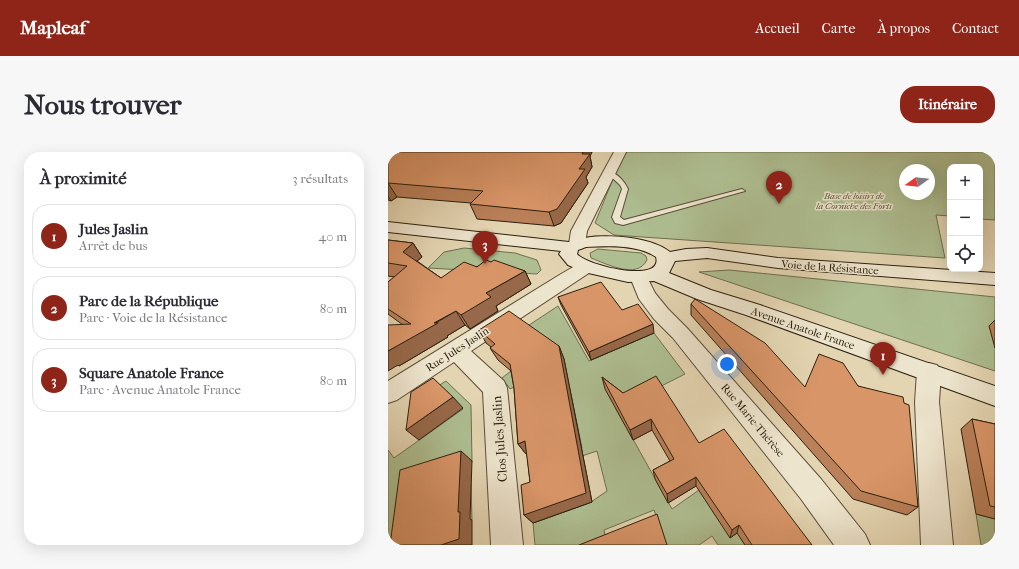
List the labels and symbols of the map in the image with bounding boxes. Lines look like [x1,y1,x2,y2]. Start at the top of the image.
north arrow [899,164,935,200]
pin: 2 [766,171,792,204]
park label: Base de loisirs de la Corniche des Forts [815,191,892,211]
pin: 3 [472,231,498,264]
street label: Voie de la Résistance [780,258,880,277]
street label: Avenue Anatole France [748,304,857,353]
street label: Rue Jules Jaslin [423,324,492,375]
pin: 1 [870,342,896,375]
your location [717,354,737,374]
street label: Rue Marie-Thérèse [718,381,787,460]
street label: Clos Jules Jaslin [489,395,510,483]

